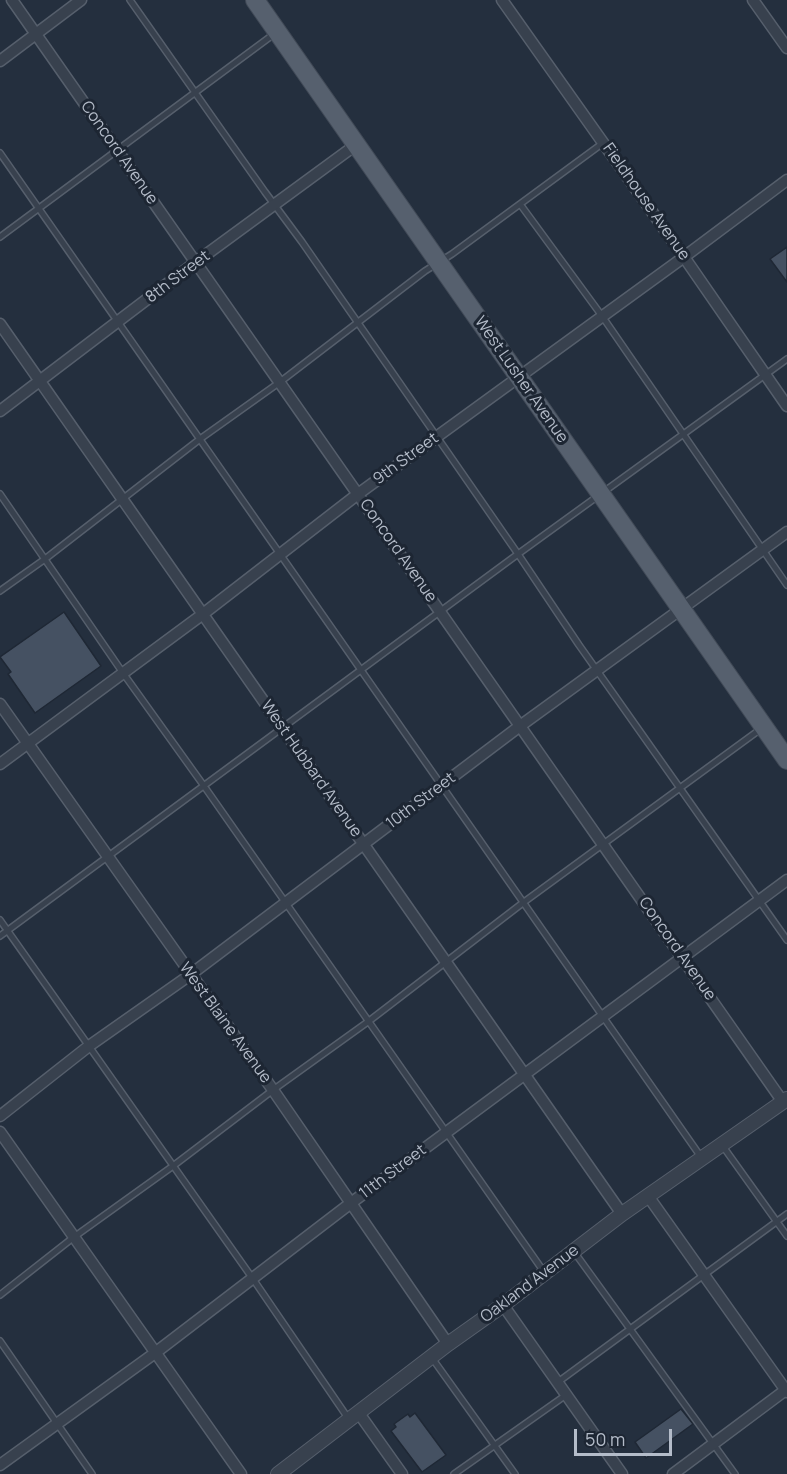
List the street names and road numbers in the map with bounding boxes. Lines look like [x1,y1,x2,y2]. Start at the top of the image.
street label: Concord Avenue [76,98,162,208]
street label: Fieldhouse Avenue [598,140,694,264]
street label: 8th Street [142,247,214,307]
street label: West Lusher Avenue [470,313,572,447]
street label: 9th Street [370,429,442,489]
street label: Concord Avenue [355,496,441,606]
street label: West Hubbard Avenue [256,697,366,841]
street label: 10th Street [382,769,460,833]
street label: Concord Avenue [634,894,720,1004]
street label: West Blaine Avenue [175,959,275,1087]
street label: 11th Street [356,1141,430,1203]
street label: Oakland Avenue [477,1241,583,1327]

